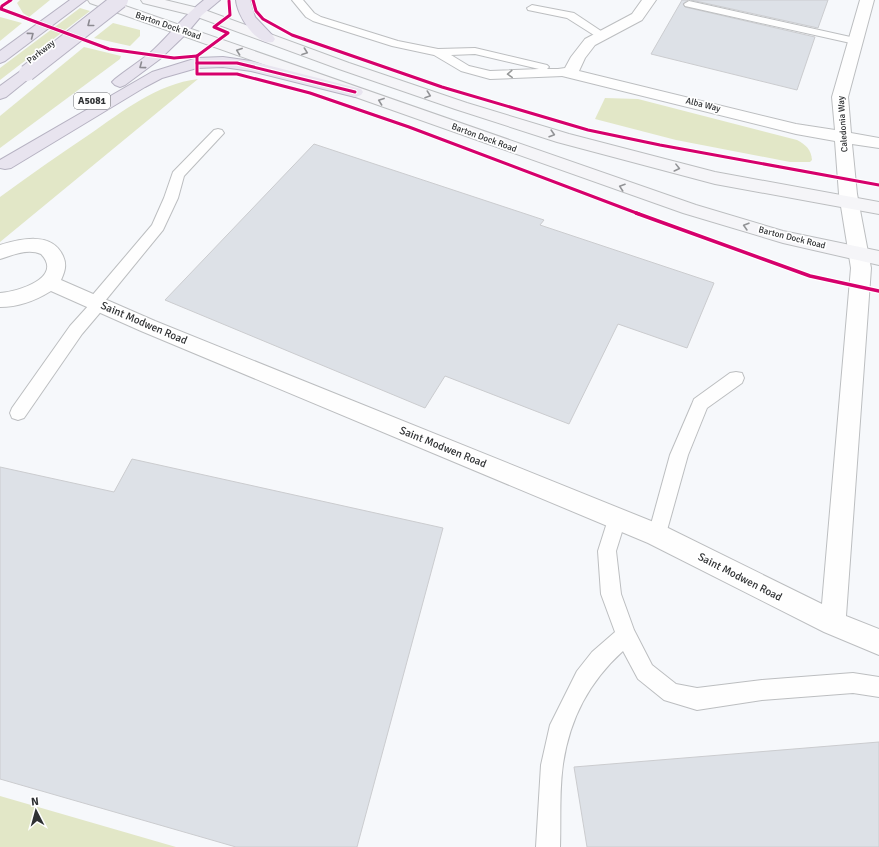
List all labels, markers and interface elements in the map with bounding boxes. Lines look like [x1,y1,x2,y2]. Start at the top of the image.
street label: Barton Dock Road [134,10,202,42]
one-way arrow [87,19,94,26]
one-way arrow [27,33,34,40]
street label: Parkway [25,37,58,66]
one-way arrow [236,47,243,56]
one-way arrow [301,47,308,56]
one-way arrow [139,61,146,68]
one-way arrow [507,70,513,79]
one-way arrow [424,90,431,98]
road number: A5081 [74,93,110,109]
street label: Alba Way [685,95,722,115]
street label: Caledonia Way [835,95,850,152]
one-way arrow [377,98,384,106]
street label: Barton Dock Road [450,121,518,155]
one-way arrow [548,130,555,138]
one-way arrow [673,163,680,172]
one-way arrow [619,183,626,191]
one-way arrow [743,222,750,231]
street label: Barton Dock Road [757,224,827,252]
street label: Saint Modwen Road [99,299,189,347]
street label: Saint Modwen Road [398,424,489,470]
street label: Saint Modwen Road [696,550,784,604]
north arrow [16,791,56,831]
text: N [31,795,39,808]

